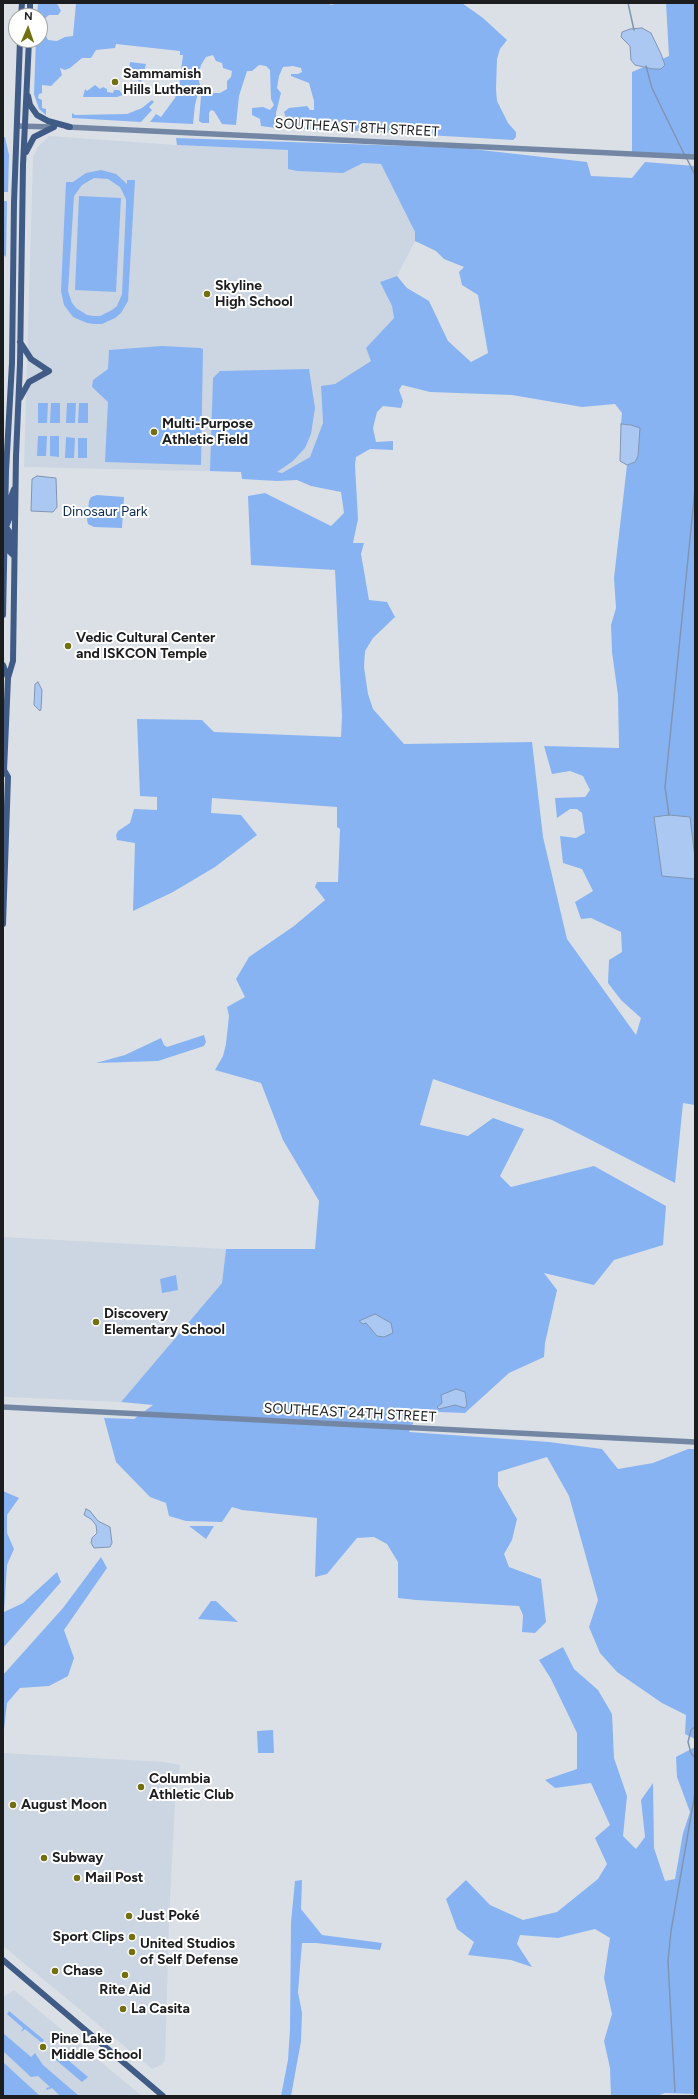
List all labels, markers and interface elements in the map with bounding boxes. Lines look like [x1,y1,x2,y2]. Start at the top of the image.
north arrow [8,8,48,48]
text: N [24,10,33,23]
place label: Sammamish Hills Lutheran [123,66,211,98]
marker: Sammamish Hills Lutheran [110,77,120,87]
street label: SOUTHEAST 8TH STREET [274,115,440,141]
place label: Skyline High School [215,278,293,310]
marker: Skyline High School [202,289,212,299]
place label: Multi-Purpose Athletic Field [162,416,253,448]
marker: Multi-Purpose Athletic Field [149,427,159,437]
park label: Dinosaur Park [62,504,148,520]
place label: Vedic Cultural Center and ISKCON Temple [76,630,215,662]
marker: Vedic Cultural Center and ISKCON Temple [63,641,73,651]
place label: Discovery Elementary School [104,1306,225,1338]
marker: Discovery Elementary School [91,1317,101,1327]
street label: SOUTHEAST 24TH STREET [263,1400,437,1426]
place label: Columbia Athletic Club [149,1771,234,1804]
marker: Columbia Athletic Club [136,1782,146,1792]
place label: August Moon [21,1797,107,1813]
marker: August Moon [8,1800,18,1810]
place label: Subway [52,1850,103,1866]
marker: Subway [39,1853,49,1863]
place label: Mail Post [85,1870,143,1886]
marker: Mail Post [72,1873,82,1883]
place label: Just Poké [137,1908,200,1924]
marker: Just Poké [124,1911,134,1921]
place label: Sport Clips [52,1929,124,1945]
marker: Sport Clips [127,1932,137,1942]
place label: United Studios of Self Defense [140,1936,238,1968]
marker: United Studios of Self Defense [127,1947,137,1957]
place label: Chase [63,1963,103,1979]
marker: Chase [50,1966,60,1976]
marker: Rite Aid [120,1970,130,1980]
place label: Rite Aid [99,1982,151,1998]
place label: La Casita [131,2001,190,2017]
marker: La Casita [118,2004,128,2014]
place label: Pine Lake Middle School [51,2031,142,2064]
marker: Pine Lake Middle School [38,2042,48,2052]

